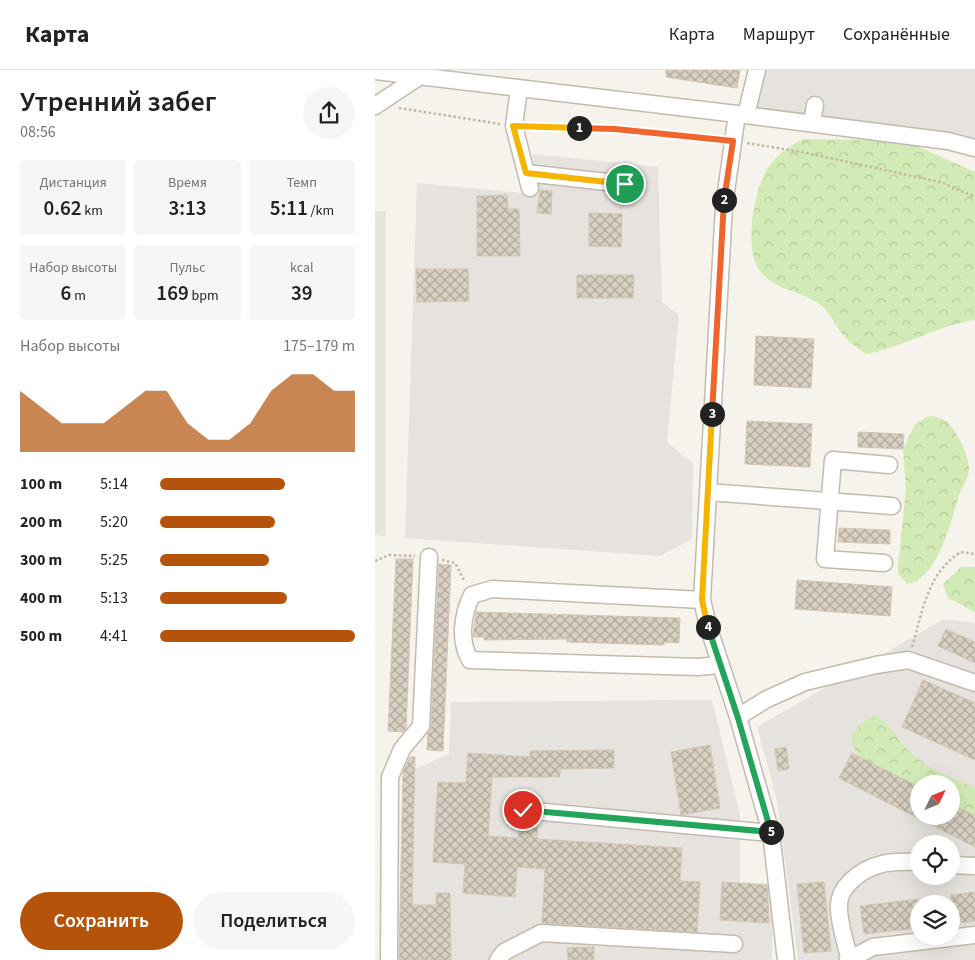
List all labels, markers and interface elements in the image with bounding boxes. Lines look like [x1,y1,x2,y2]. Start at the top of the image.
text: Карта [25,17,89,52]
text: Карта [669,22,715,47]
text: Маршрут [743,22,815,47]
text: Сохранённые [843,22,950,47]
text: Утренний забег [20,82,217,122]
button: share [303,87,355,139]
pin: 1 [567,116,591,140]
text: 1 [576,118,583,138]
text: 08:56 [20,121,56,143]
pin [604,163,646,205]
icon: arrive [611,170,639,198]
text: Дистанция [40,173,107,193]
text: Время [168,173,207,193]
text: Темп [287,173,317,193]
pin: 2 [711,188,737,212]
text: 2 [721,190,728,210]
text: 0.62 [43,193,82,223]
text: 3:13 [168,193,207,223]
text: 5:11 [270,193,308,223]
text: km [82,201,103,221]
text: /km [308,201,334,221]
text: Набор высоты [29,258,117,278]
text: Пульс [169,258,206,278]
text: kcal [290,258,314,278]
text: 6 [61,278,71,308]
text: 169 [156,278,189,308]
text: 39 [291,278,313,308]
text: m [71,286,86,306]
text: bpm [189,286,219,306]
text: Набор высоты [20,335,120,357]
text: 175–179 m [283,335,355,357]
pin: 3 [699,402,725,426]
text: 3 [709,404,716,424]
text: 100 m [20,473,62,495]
text: 5:14 [100,473,128,495]
text: 200 m [20,511,62,533]
text: 5:20 [100,511,128,533]
text: 300 m [20,549,62,571]
text: 5:25 [100,549,128,571]
text: 400 m [20,587,62,609]
text: 5:13 [100,587,128,609]
pin: 4 [695,614,721,640]
text: 4 [705,617,712,637]
text: 500 m [20,625,62,647]
text: 4:41 [100,625,128,647]
north arrow [910,775,960,825]
map controls [910,775,960,945]
pin [502,789,544,831]
icon: check [509,796,537,824]
pin: 5 [759,820,783,844]
text: 5 [768,822,775,842]
button: locate [910,835,960,885]
button: Сохранить [20,892,183,950]
button: Поделиться [193,892,355,950]
button: layers [910,895,960,945]

